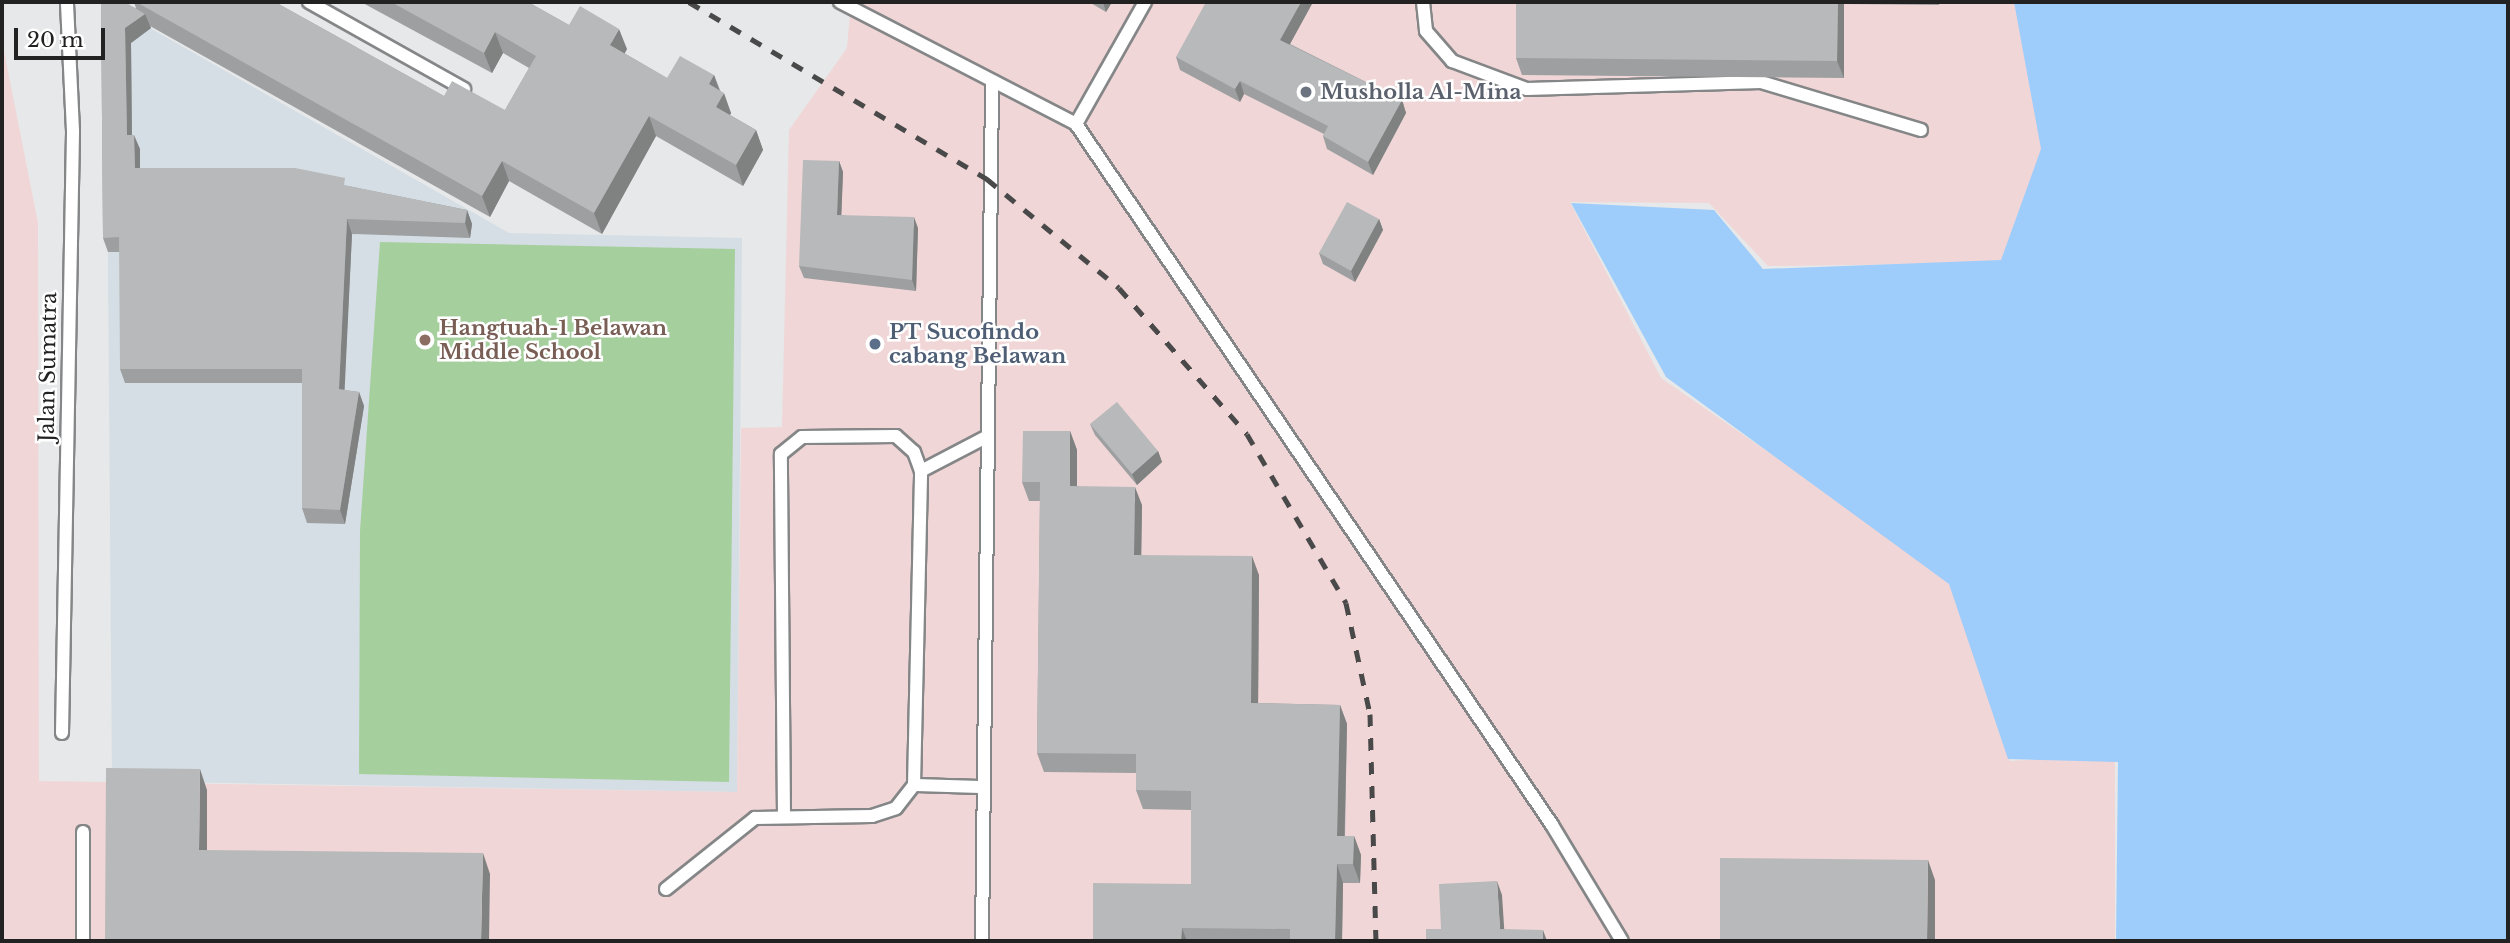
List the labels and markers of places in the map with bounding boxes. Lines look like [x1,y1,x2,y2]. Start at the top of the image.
place label: Musholla Al-Mina [1320,79,1522,105]
marker: Musholla Al-Mina [1298,84,1314,100]
place label: Hangtuah-1 Belawan Middle School [439,315,667,365]
place label: PT Sucofindo cabang Belawan [889,319,1067,369]
marker: Hangtuah-1 Belawan Middle School [417,332,433,348]
marker: PT Sucofindo cabang Belawan [867,336,883,352]

